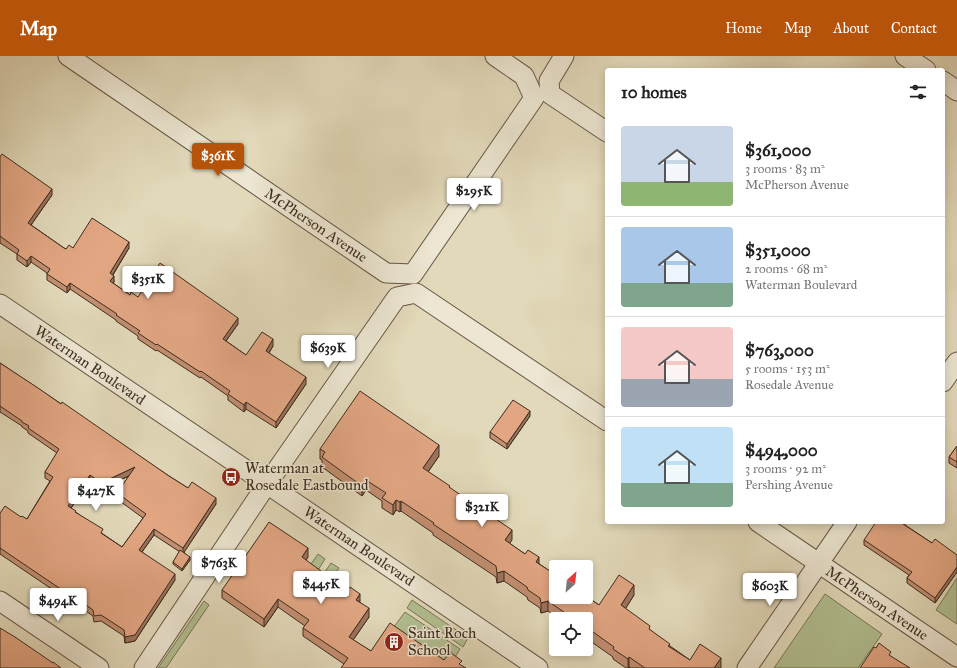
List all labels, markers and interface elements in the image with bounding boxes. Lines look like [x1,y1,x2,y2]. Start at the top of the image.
text: Map [20,17,57,40]
text: Home [725,20,762,37]
text: Map [784,20,811,37]
text: About [833,20,869,37]
text: Contact [891,20,937,37]
icon: filters [907,81,929,103]
text: 10 homes [621,82,687,103]
text: $361,000 [745,140,811,161]
icon: home [653,142,701,190]
pin: $361K [190,143,246,177]
text: $361K [201,148,235,164]
text: 3 rooms · 83 m² [745,161,825,177]
text: McPherson Avenue [745,177,849,193]
pin: $295K [446,178,502,212]
text: $295K [456,183,492,199]
street label: McPherson Avenue [261,184,371,266]
text: $351,000 [745,240,811,261]
icon: home [653,243,701,291]
text: 2 rooms · 68 m² [745,261,827,277]
pin: $351K [120,266,176,300]
text: $351K [131,271,165,287]
text: Waterman Boulevard [745,277,857,293]
street label: Waterman Boulevard [31,321,149,409]
pin: $639K [300,335,356,369]
text: $639K [310,340,346,356]
text: $763,000 [745,340,814,361]
icon: home [653,343,701,391]
text: 5 rooms · 153 m² [745,361,830,377]
text: Rosedale Avenue [745,377,834,393]
text: $494,000 [745,440,818,461]
icon: home [653,443,701,491]
place label: Waterman at Rosedale Eastbound [245,459,369,494]
text: 3 rooms · 92 m² [745,461,826,477]
bus stop icon: Waterman at Rosedale Eastbound [220,466,242,488]
text: Pershing Avenue [745,477,833,493]
pin: $427K [68,478,124,512]
text: $427K [77,483,115,499]
pin: $321K [454,494,510,528]
text: $321K [465,499,499,515]
street label: Waterman Boulevard [300,502,418,590]
pin: $763K [191,550,247,584]
text: $763K [201,555,237,571]
north arrow [549,560,593,604]
map controls [549,560,593,656]
street label: McPherson Avenue [822,562,932,644]
pin: $445K [293,571,349,605]
pin: $603K [742,573,798,607]
text: $445K [302,576,340,592]
text: $603K [752,578,788,594]
pin: $494K [30,588,86,622]
text: $494K [39,593,77,609]
button: locate [549,612,593,656]
place label: Saint Roch School [408,624,477,659]
building icon: Saint Roch School [383,631,405,653]

